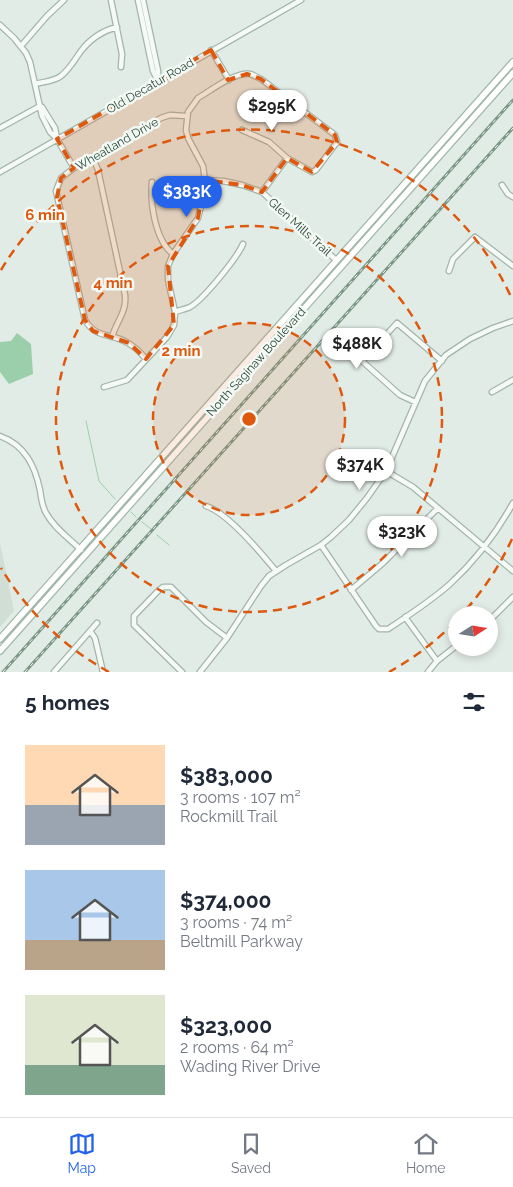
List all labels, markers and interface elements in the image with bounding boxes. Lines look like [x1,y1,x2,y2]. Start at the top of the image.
street label: Old Decatur Road [104,55,196,117]
pin: $295K [237,90,307,132]
text: $295K [248,96,296,115]
street label: Wheatland Drive [73,115,161,173]
pin: $383K [152,176,222,218]
text: $383K [163,182,211,201]
street label: Glen Mills Trail [266,195,335,259]
text: 6 min [25,206,65,224]
text: 4 min [93,274,133,292]
street label: North Saginaw Boulevard [204,305,308,419]
pin: $488K [322,328,392,370]
text: $488K [332,334,382,353]
text: 2 min [162,342,200,360]
centre of rings [240,410,258,428]
pin: $374K [325,448,395,491]
text: $374K [336,455,384,474]
pin: $323K [367,516,437,558]
text: $323K [378,522,426,541]
north arrow [448,606,498,656]
map controls [448,606,498,656]
icon: filters [460,688,488,716]
text: 5 homes [25,690,110,715]
text: $383,000 [180,763,273,788]
icon: home [65,765,125,825]
text: 3 rooms · 107 m² [180,788,301,807]
text: Rockmill Trail [180,807,277,826]
text: $374,000 [180,888,271,913]
icon: home [65,890,125,950]
text: 3 rooms · 74 m² [180,913,292,932]
text: Beltmill Parkway [180,932,303,951]
text: $323,000 [180,1013,272,1038]
icon: home [65,1015,125,1075]
text: 2 rooms · 64 m² [180,1038,294,1057]
text: Wading River Drive [180,1057,320,1076]
tab: Map [67,1130,96,1176]
tab: Saved [231,1130,271,1176]
tab: Home [406,1130,446,1176]

